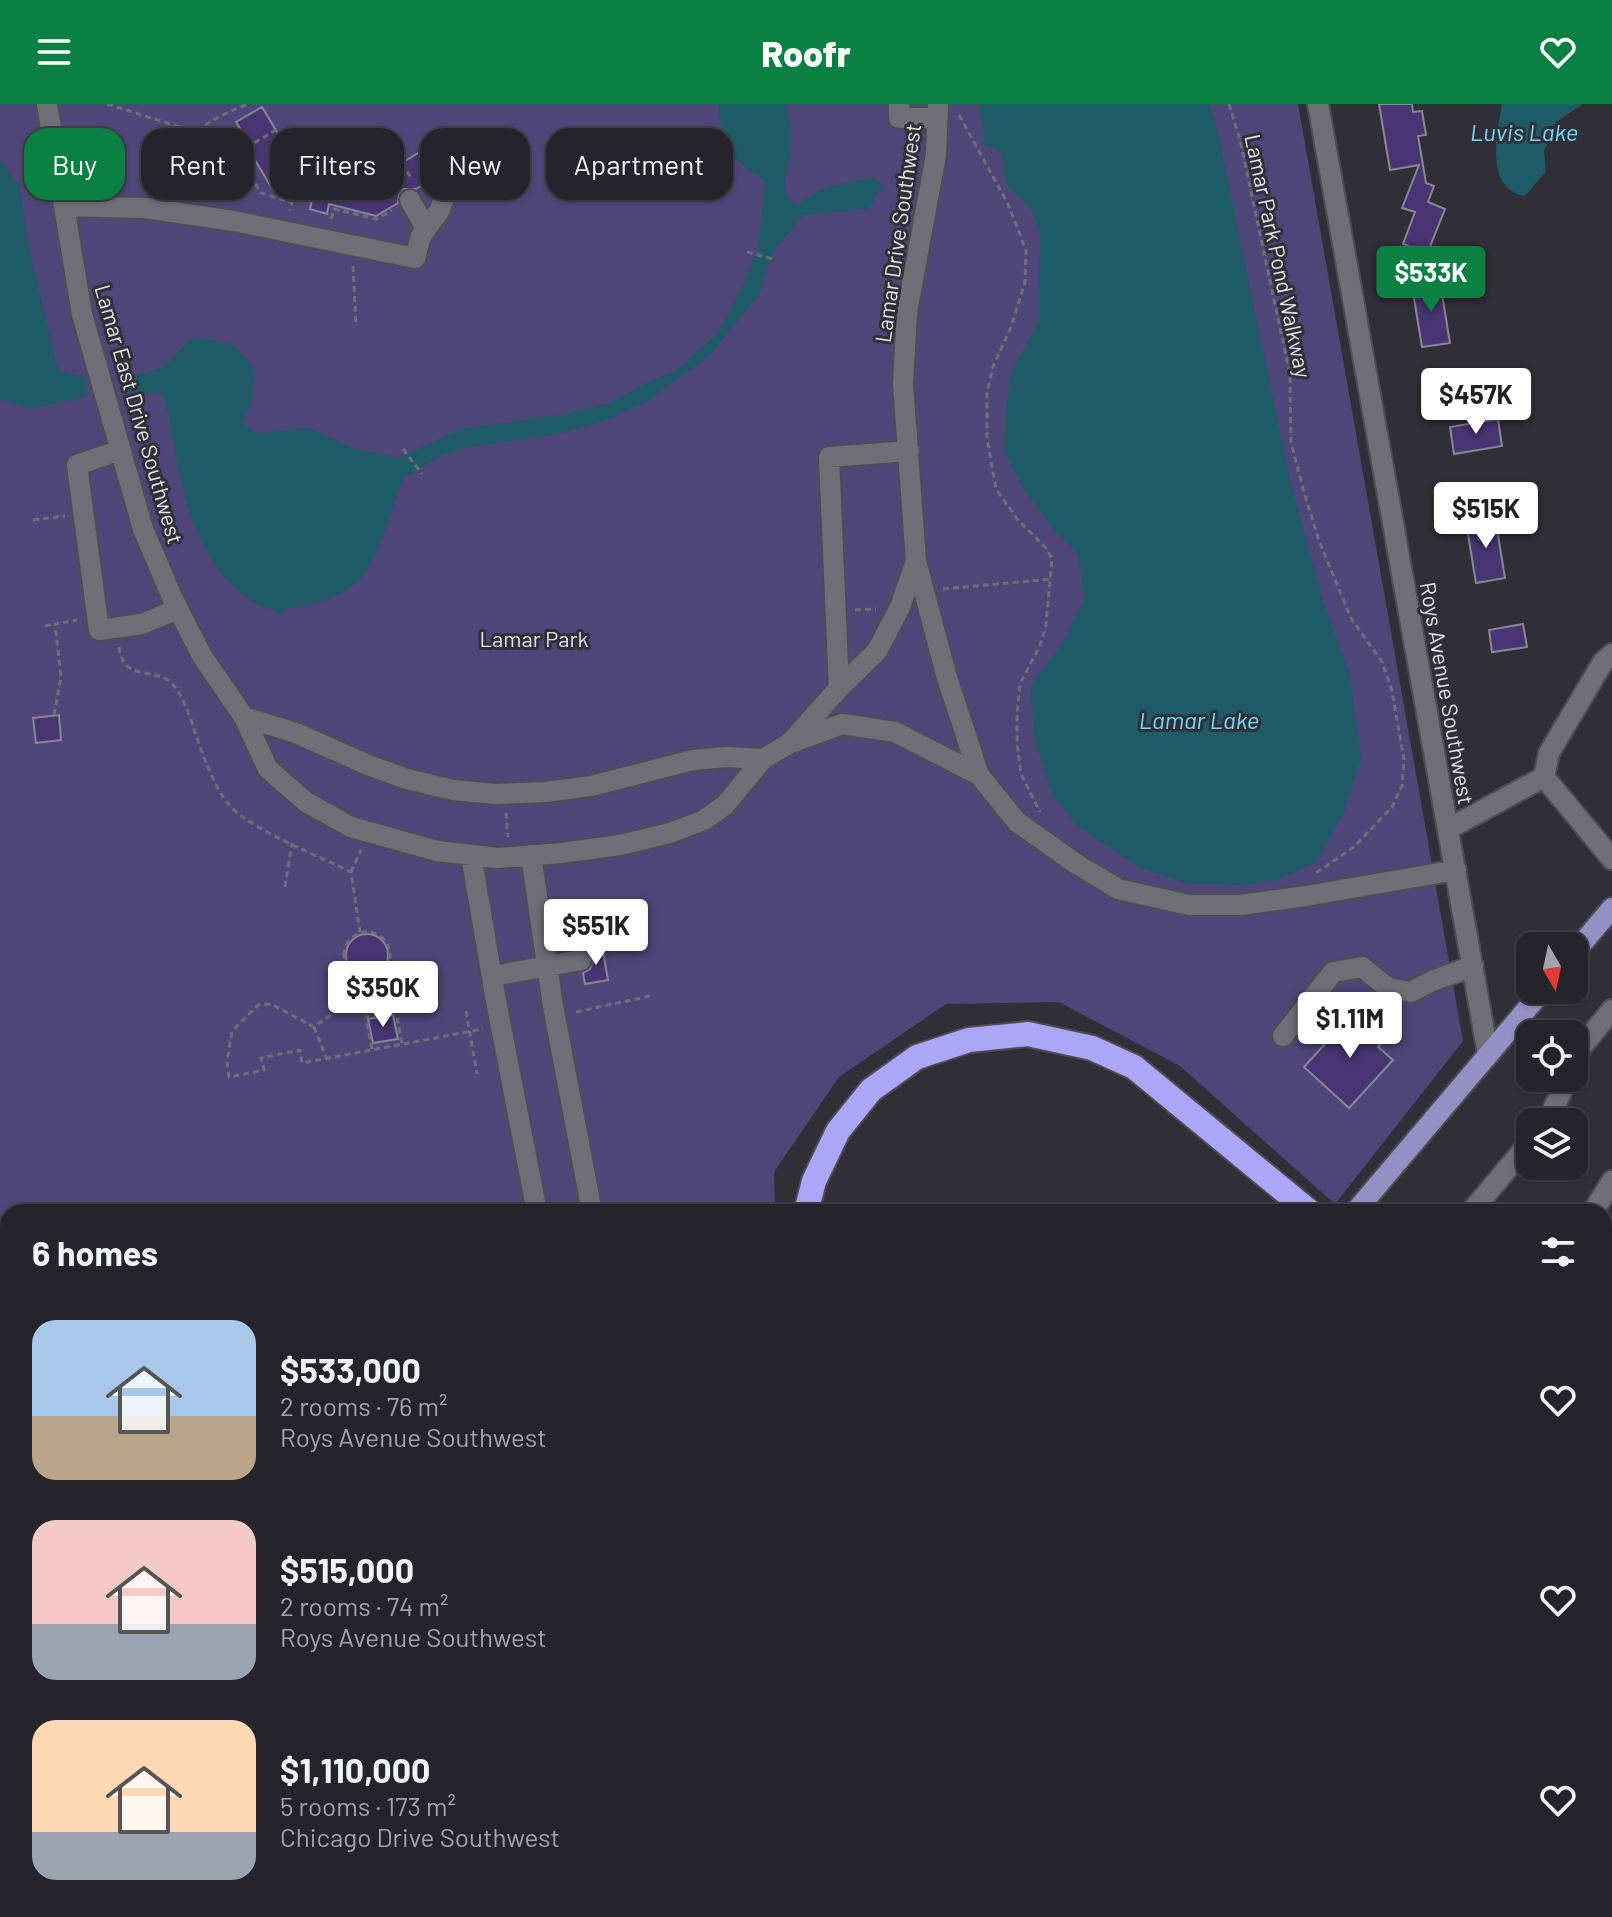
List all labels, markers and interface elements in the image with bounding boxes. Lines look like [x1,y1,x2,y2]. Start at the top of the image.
icon: menu [32,30,76,74]
icon: heart [1536,30,1580,74]
text: Roofr [761,31,851,74]
water label: Luvis Lake [1470,117,1578,146]
street label: Lamar Drive Southwest [869,122,925,344]
chip: Buy [24,128,125,200]
chip: Rent [141,128,254,200]
chip: Filters [270,128,404,200]
chip: New [420,128,530,200]
chip: Apartment [546,128,733,200]
street label: Lamar Park Pond Walkway [1240,132,1318,380]
pin: $533K [1375,246,1487,314]
text: $533K [1394,256,1468,287]
street label: Lamar East Drive Southwest [91,281,189,547]
pin: $457K [1420,368,1532,436]
text: $457K [1439,378,1513,409]
pin: $515K [1430,482,1542,550]
text: $515K [1452,492,1520,523]
street label: Roys Avenue Southwest [1416,580,1480,806]
park label: Lamar Park [480,625,588,651]
water label: Lamar Lake [1139,705,1259,734]
pin: $551K [540,899,652,967]
text: $551K [562,909,630,940]
north arrow [1516,932,1588,1004]
map controls [1516,932,1588,1180]
pin: $350K [327,961,439,1029]
text: $350K [346,971,420,1002]
pin: $1.11M [1285,992,1415,1060]
text: $1.11M [1316,1002,1384,1033]
button: locate [1516,1020,1588,1092]
button: layers [1516,1108,1588,1180]
icon: filters [1536,1230,1580,1274]
text: 6 homes [32,1232,158,1273]
text: $533,000 [280,1349,421,1390]
icon: home [96,1352,192,1448]
icon: heart [1536,1378,1580,1422]
text: 2 rooms · 76 m² [280,1390,448,1421]
text: Roys Avenue Southwest [280,1421,547,1452]
text: $515,000 [280,1549,414,1590]
icon: home [96,1552,192,1648]
icon: heart [1536,1578,1580,1622]
text: 2 rooms · 74 m² [280,1590,448,1621]
text: Roys Avenue Southwest [280,1621,547,1652]
text: $1,110,000 [280,1749,430,1790]
icon: home [96,1752,192,1848]
icon: heart [1536,1778,1580,1822]
text: 5 rooms · 173 m² [280,1790,456,1821]
text: Chicago Drive Southwest [280,1821,560,1852]

